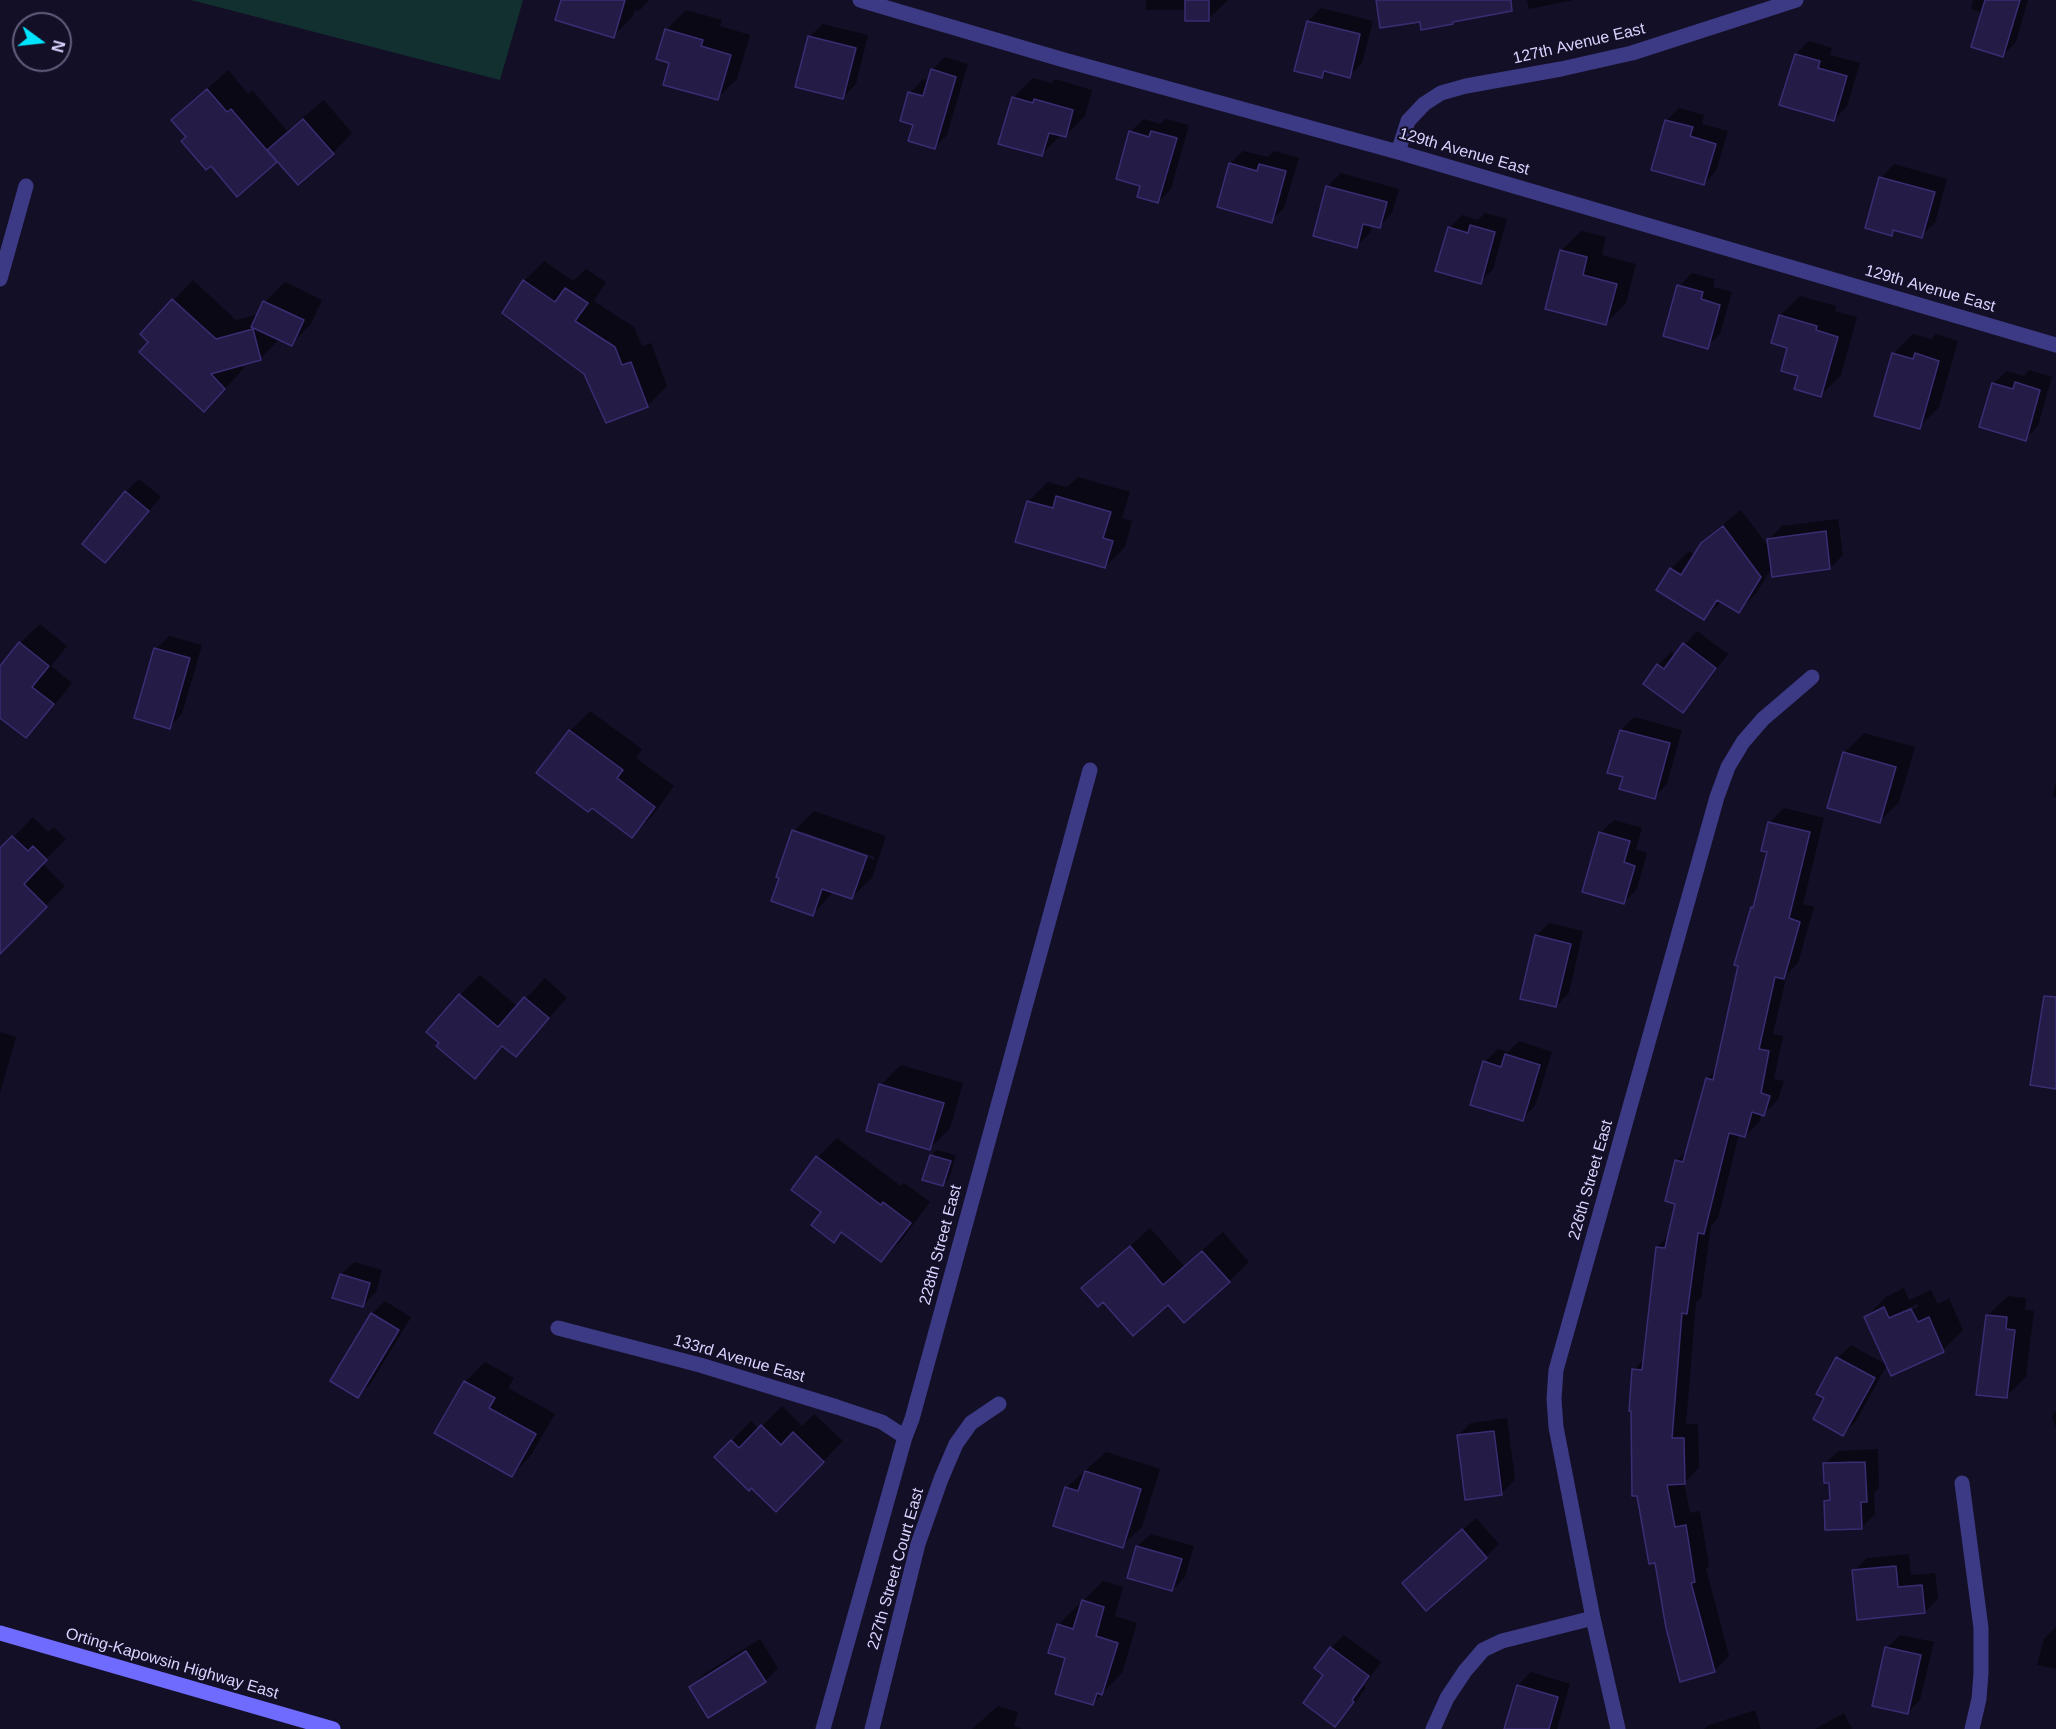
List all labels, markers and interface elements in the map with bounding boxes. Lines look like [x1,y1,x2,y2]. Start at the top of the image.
north arrow [12,12,72,72]
street label: 127th Avenue East [1511,19,1647,69]
text: N [48,38,68,54]
street label: 129th Avenue East [1397,124,1531,180]
street label: 129th Avenue East [1863,261,1997,317]
street label: 226th Street East [1565,1118,1617,1242]
street label: 228th Street East [916,1183,966,1307]
street label: 133rd Avenue East [671,1331,807,1387]
street label: 227th Street Court East [864,1486,928,1652]
street label: Orting-Kapowsin Highway East [63,1624,281,1704]

